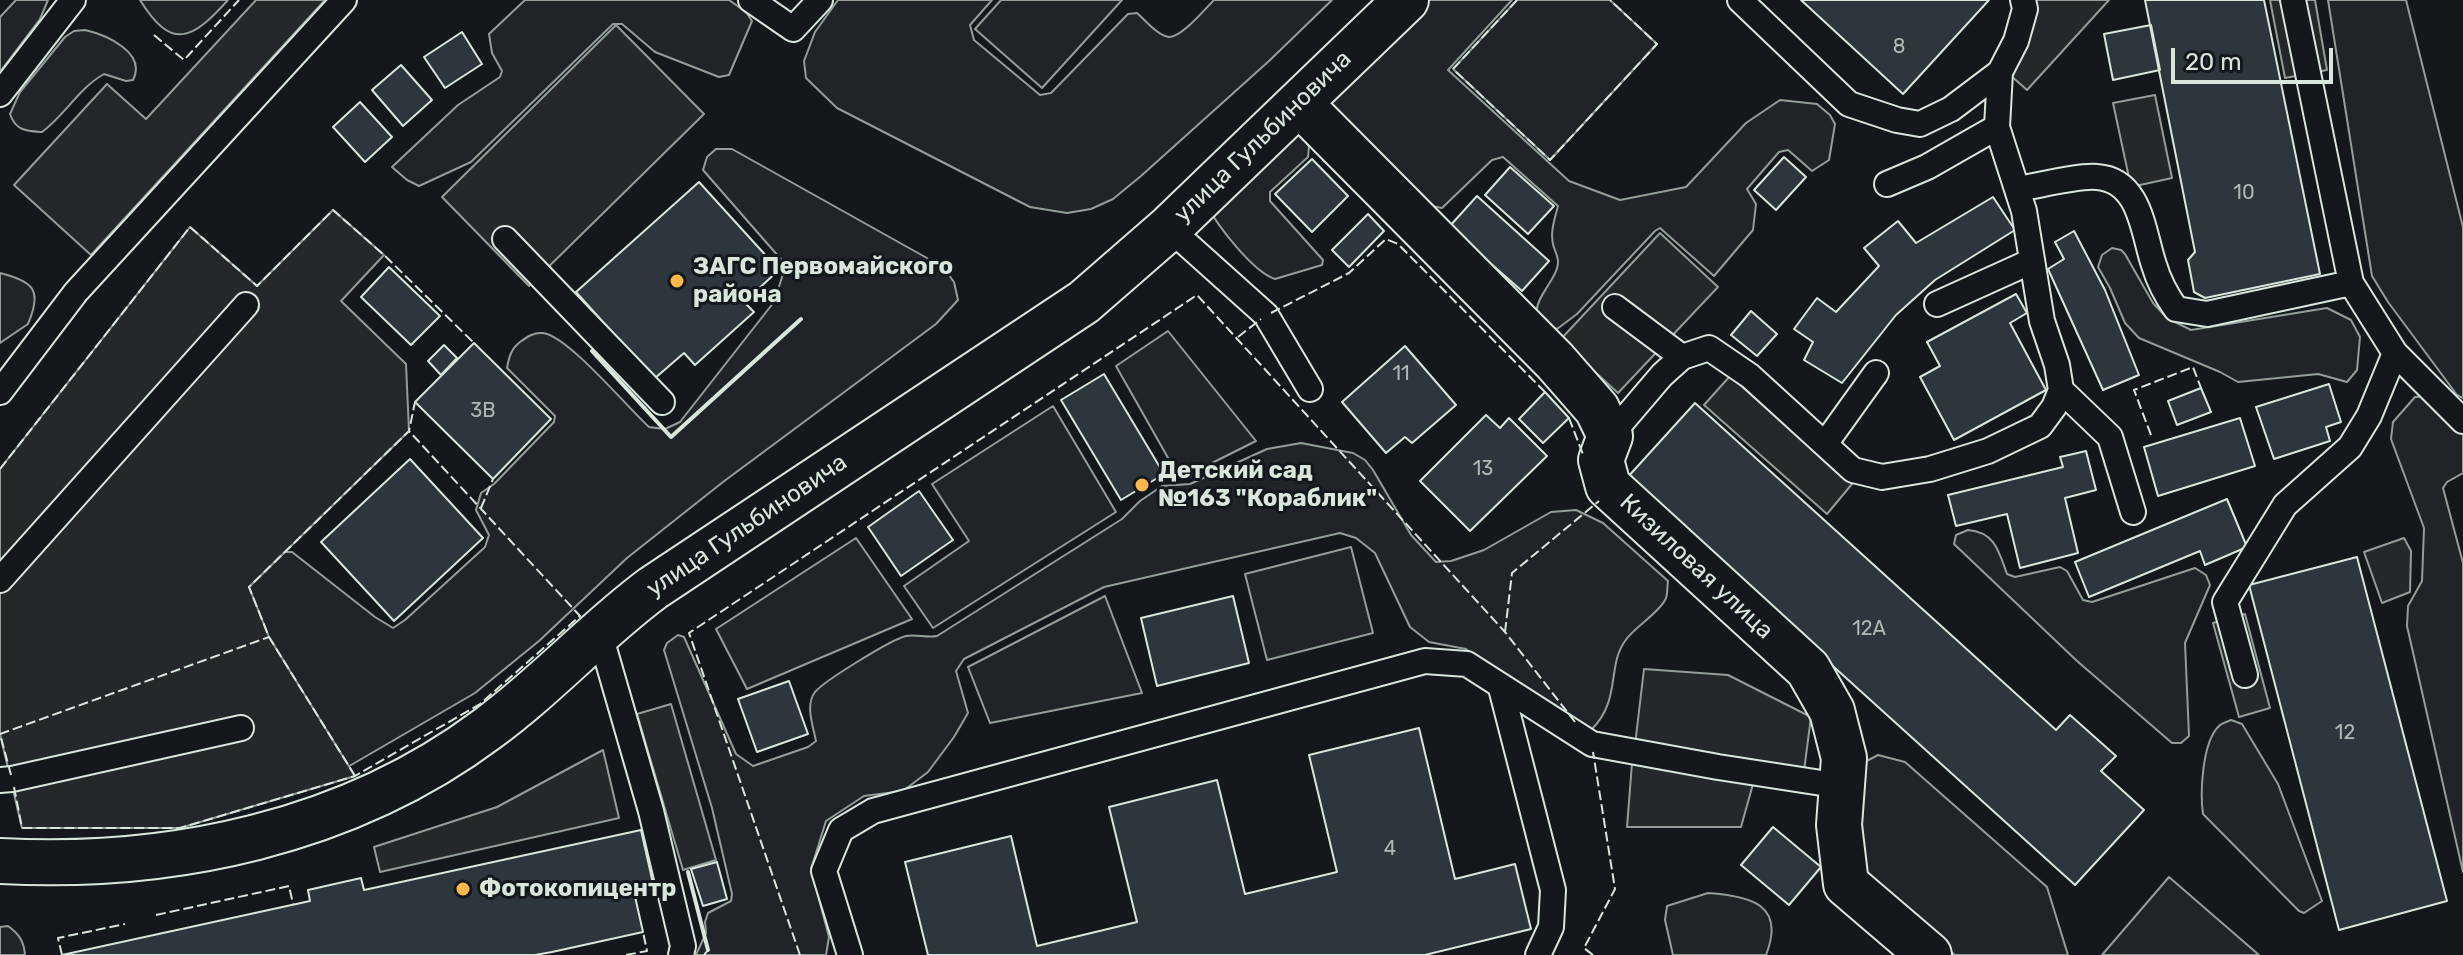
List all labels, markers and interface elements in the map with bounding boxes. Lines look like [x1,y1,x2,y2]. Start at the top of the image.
scale bar [2175,32,2337,82]
house number: 8 [1893,35,1905,59]
street label: улица Гульбиновича [1168,45,1358,229]
text: 20 m [2185,48,2242,76]
house number: 10 [2233,181,2255,205]
place label: ЗАГС Первомайского района [693,253,953,309]
marker: ЗАГС Первомайского района [668,272,686,290]
house number: 11 [1392,362,1410,386]
house number: 3В [470,399,496,423]
street label: улица Гульбиновича [641,448,853,604]
place label: Детский сад №163 "Кораблик" [1158,457,1377,513]
house number: 13 [1473,457,1493,481]
marker: Детский сад №163 "Кораблик" [1133,476,1151,494]
street label: Кизиловая улица [1613,489,1779,645]
house number: 12А [1852,617,1886,641]
house number: 12 [2335,721,2355,745]
house number: 4 [1384,837,1396,861]
place label: Фотокопицентр [479,875,676,903]
marker: Фотокопицентр [454,880,472,898]

